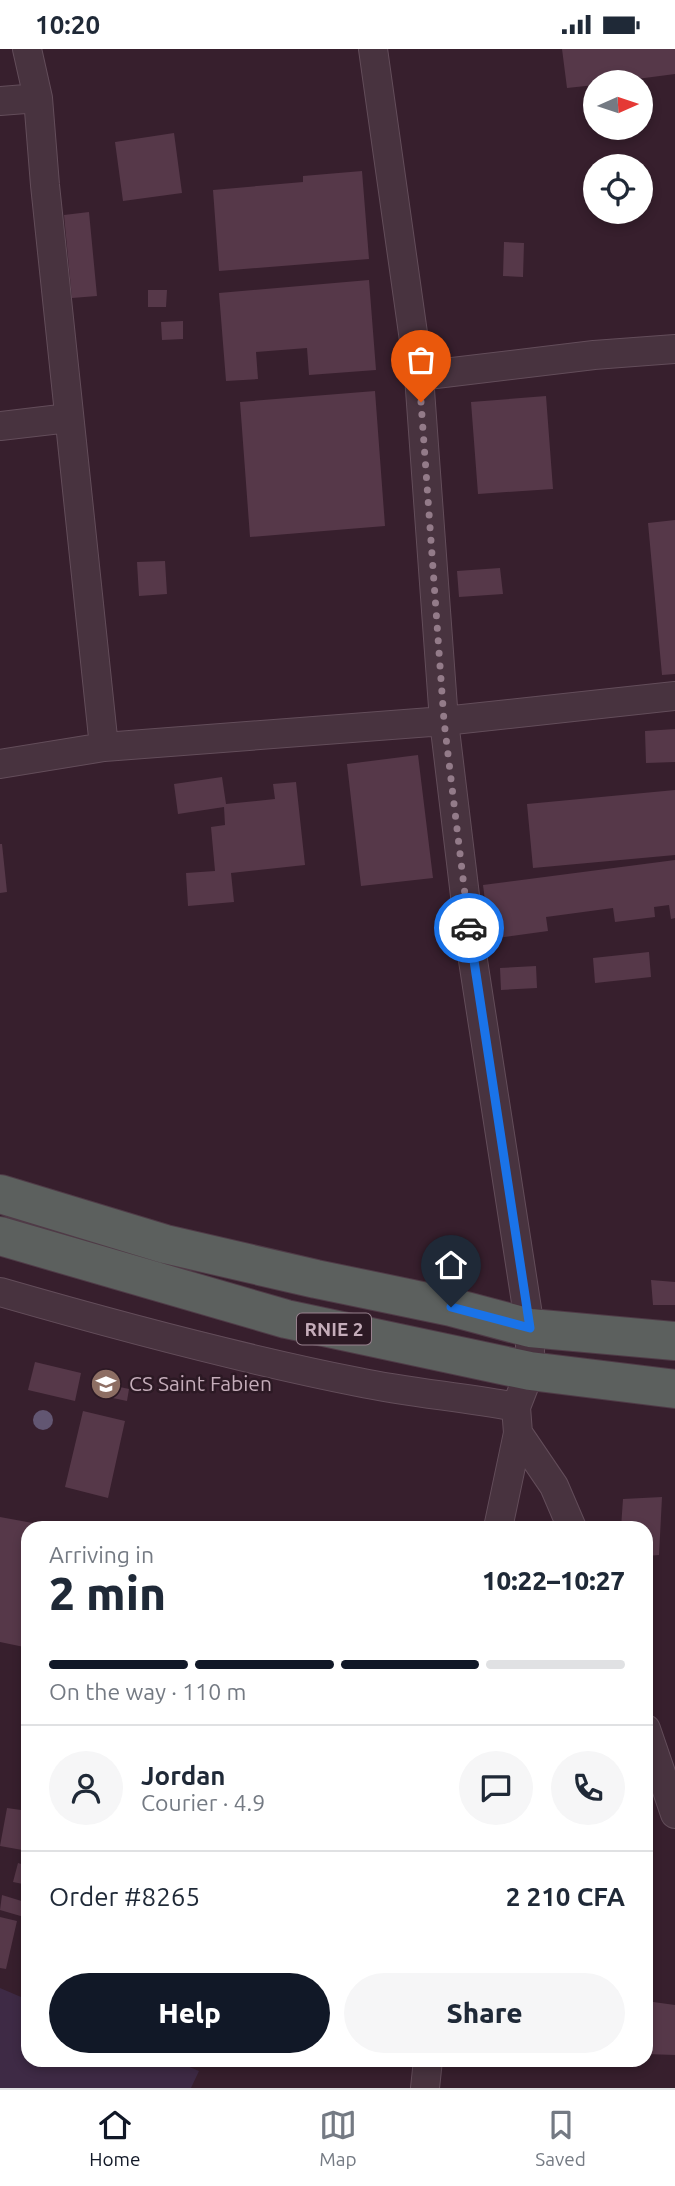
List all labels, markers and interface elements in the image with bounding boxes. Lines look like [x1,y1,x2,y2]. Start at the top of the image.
text: 10:20 [35,10,100,39]
north arrow [583,70,653,140]
map controls [583,70,653,224]
button: locate [583,154,653,224]
pin [391,330,451,402]
icon: bag [402,341,440,379]
courier [434,893,504,963]
icon: car [450,909,488,947]
pin [421,1235,481,1307]
icon: home [432,1246,470,1284]
road number: RNIE 2 [297,1313,371,1345]
school or university icon: CS Saint Fabien [89,1367,123,1401]
place label: CS Saint Fabien [129,1371,272,1395]
text: Arriving in [49,1542,154,1567]
text: 10:22–10:27 [482,1566,625,1595]
text: 2 min [49,1567,166,1619]
text: On the way · 110 m [49,1679,246,1704]
button: person [49,1751,123,1825]
button: chat [459,1751,533,1825]
button: phone [551,1751,625,1825]
text: Jordan [141,1761,226,1790]
text: Courier · 4.9 [141,1790,265,1815]
text: Order #8265 [49,1882,200,1911]
text: 2 210 CFA [506,1882,625,1911]
button: Help [49,1973,330,2053]
button: Share [344,1973,625,2053]
tab: Home [89,2106,140,2170]
tab: Map [319,2106,357,2170]
tab: Saved [535,2106,586,2170]

